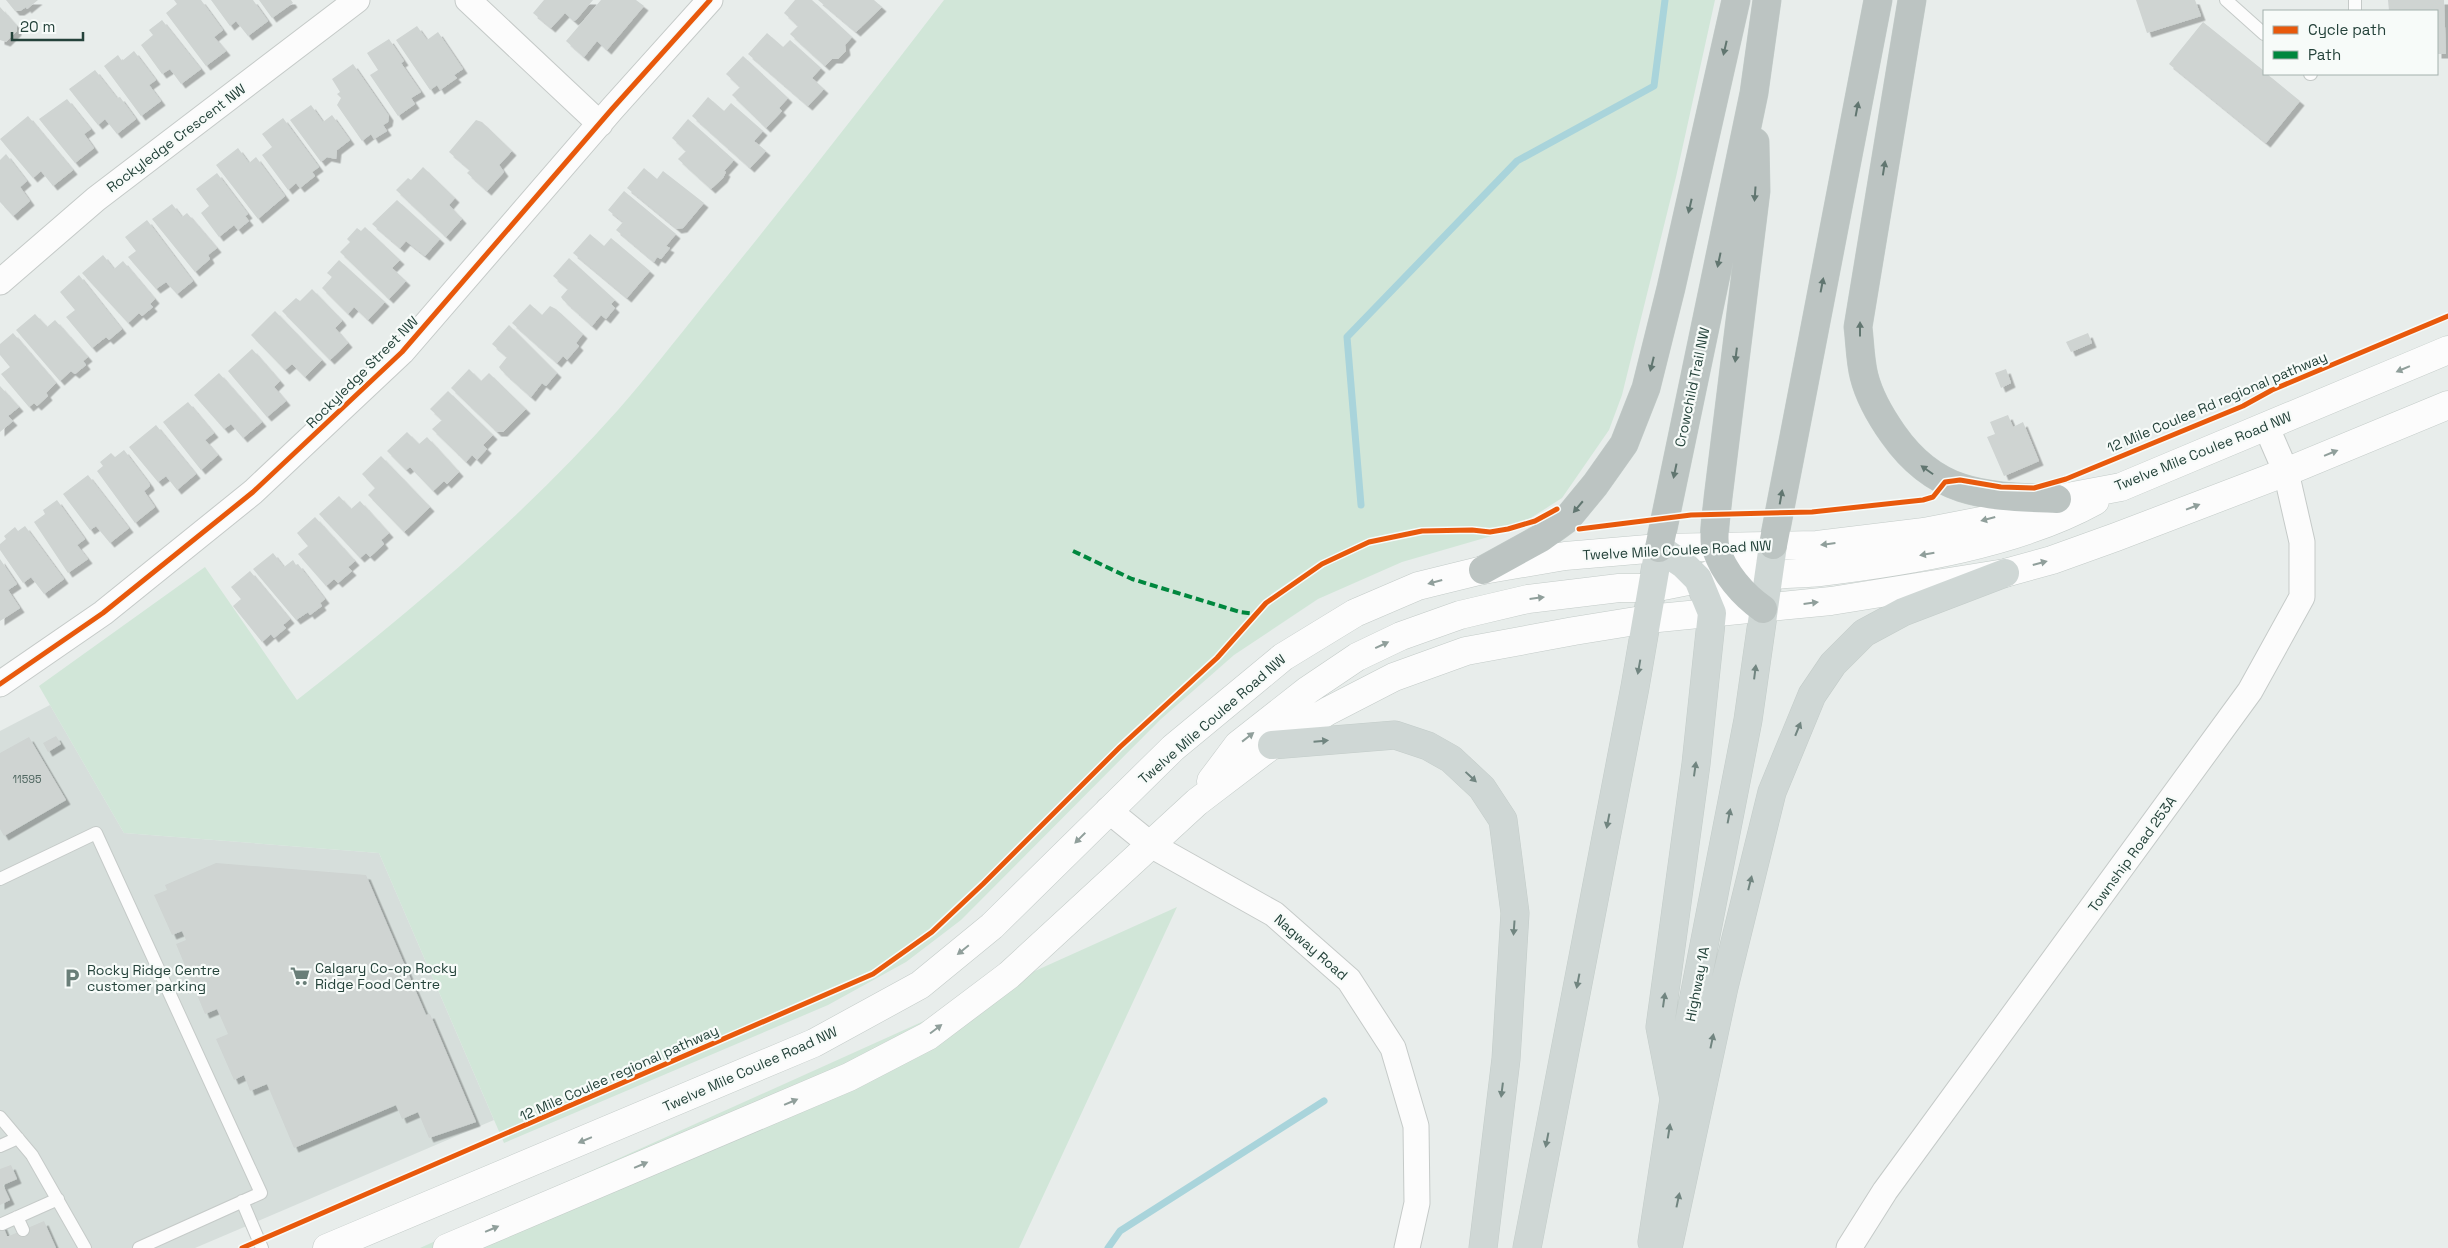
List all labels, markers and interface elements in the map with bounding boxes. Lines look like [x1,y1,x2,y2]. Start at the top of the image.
scale bar [12,10,84,42]
legend [2263,10,2438,75]
text: 20 m [20,17,55,36]
text: Cycle path [2308,20,2386,39]
one-way arrow [1721,40,1729,55]
text: Path [2308,45,2341,64]
street label: Rockyledge Crescent NW [103,80,249,196]
one-way arrow [1853,100,1861,116]
one-way arrow [1881,160,1889,176]
one-way arrow [1751,186,1759,202]
one-way arrow [1686,199,1694,214]
one-way arrow [1715,253,1723,268]
one-way arrow [1818,277,1826,293]
street label: Rockyledge Street NW [302,312,422,432]
one-way arrow [1856,320,1864,336]
street label: Crowchild Trail NW [1671,325,1713,449]
one-way arrow [1732,347,1740,363]
street label: 12 Mile Coulee Rd regional pathway [2104,347,2330,457]
one-way arrow [1648,357,1656,372]
one-way arrow [2396,365,2410,373]
street label: Twelve Mile Coulee Road NW [2112,407,2294,495]
one-way arrow [2324,449,2338,457]
one-way arrow [1671,463,1679,478]
one-way arrow [1920,465,1934,475]
one-way arrow [1778,488,1786,504]
one-way arrow [1572,500,1584,512]
one-way arrow [2186,503,2200,511]
one-way arrow [1981,515,1996,523]
street label: Twelve Mile Coulee Road NW [1582,536,1772,564]
one-way arrow [1820,540,1836,548]
one-way arrow [1919,551,1935,559]
one-way arrow [2033,559,2048,567]
one-way arrow [1428,578,1443,586]
one-way arrow [1529,594,1545,602]
one-way arrow [1804,599,1820,607]
one-way arrow [1374,641,1389,650]
street label: Twelve Mile Coulee Road NW [1135,650,1289,788]
one-way arrow [1635,659,1643,675]
one-way arrow [1751,663,1759,679]
one-way arrow [1794,721,1802,736]
one-way arrow [1241,731,1254,742]
one-way arrow [1313,737,1329,745]
one-way arrow [1691,761,1699,777]
one-way arrow [1465,771,1477,783]
house number: 11595 [12,772,42,786]
street label: Township Road 253A [2084,792,2180,916]
one-way arrow [1726,808,1734,824]
one-way arrow [1604,814,1612,830]
one-way arrow [1075,831,1087,843]
one-way arrow [1746,876,1754,891]
street label: Nagway Road [1271,910,1351,984]
one-way arrow [1510,920,1518,936]
one-way arrow [957,944,970,955]
street label: Highway 1A [1681,945,1713,1023]
place label: Calgary Co-op Rocky Ridge Food Centre [315,959,457,993]
place label: Rocky Ridge Centre customer parking [87,961,220,995]
supermarket icon: Calgary Co-op Rocky Ridge Food Centre [289,965,311,987]
parking icon: Rocky Ridge Centre customer parking [61,967,83,989]
one-way arrow [1574,973,1582,988]
one-way arrow [1660,991,1668,1007]
street label: 12 Mile Coulee regional pathway [517,1021,721,1125]
street label: Twelve Mile Coulee Road NW [660,1022,840,1116]
one-way arrow [929,1024,942,1035]
one-way arrow [1708,1034,1716,1049]
one-way arrow [1498,1082,1506,1098]
one-way arrow [784,1097,798,1105]
one-way arrow [1665,1122,1673,1138]
one-way arrow [1543,1133,1551,1149]
one-way arrow [578,1136,592,1144]
one-way arrow [634,1161,648,1169]
one-way arrow [1674,1193,1682,1208]
one-way arrow [485,1224,499,1232]

